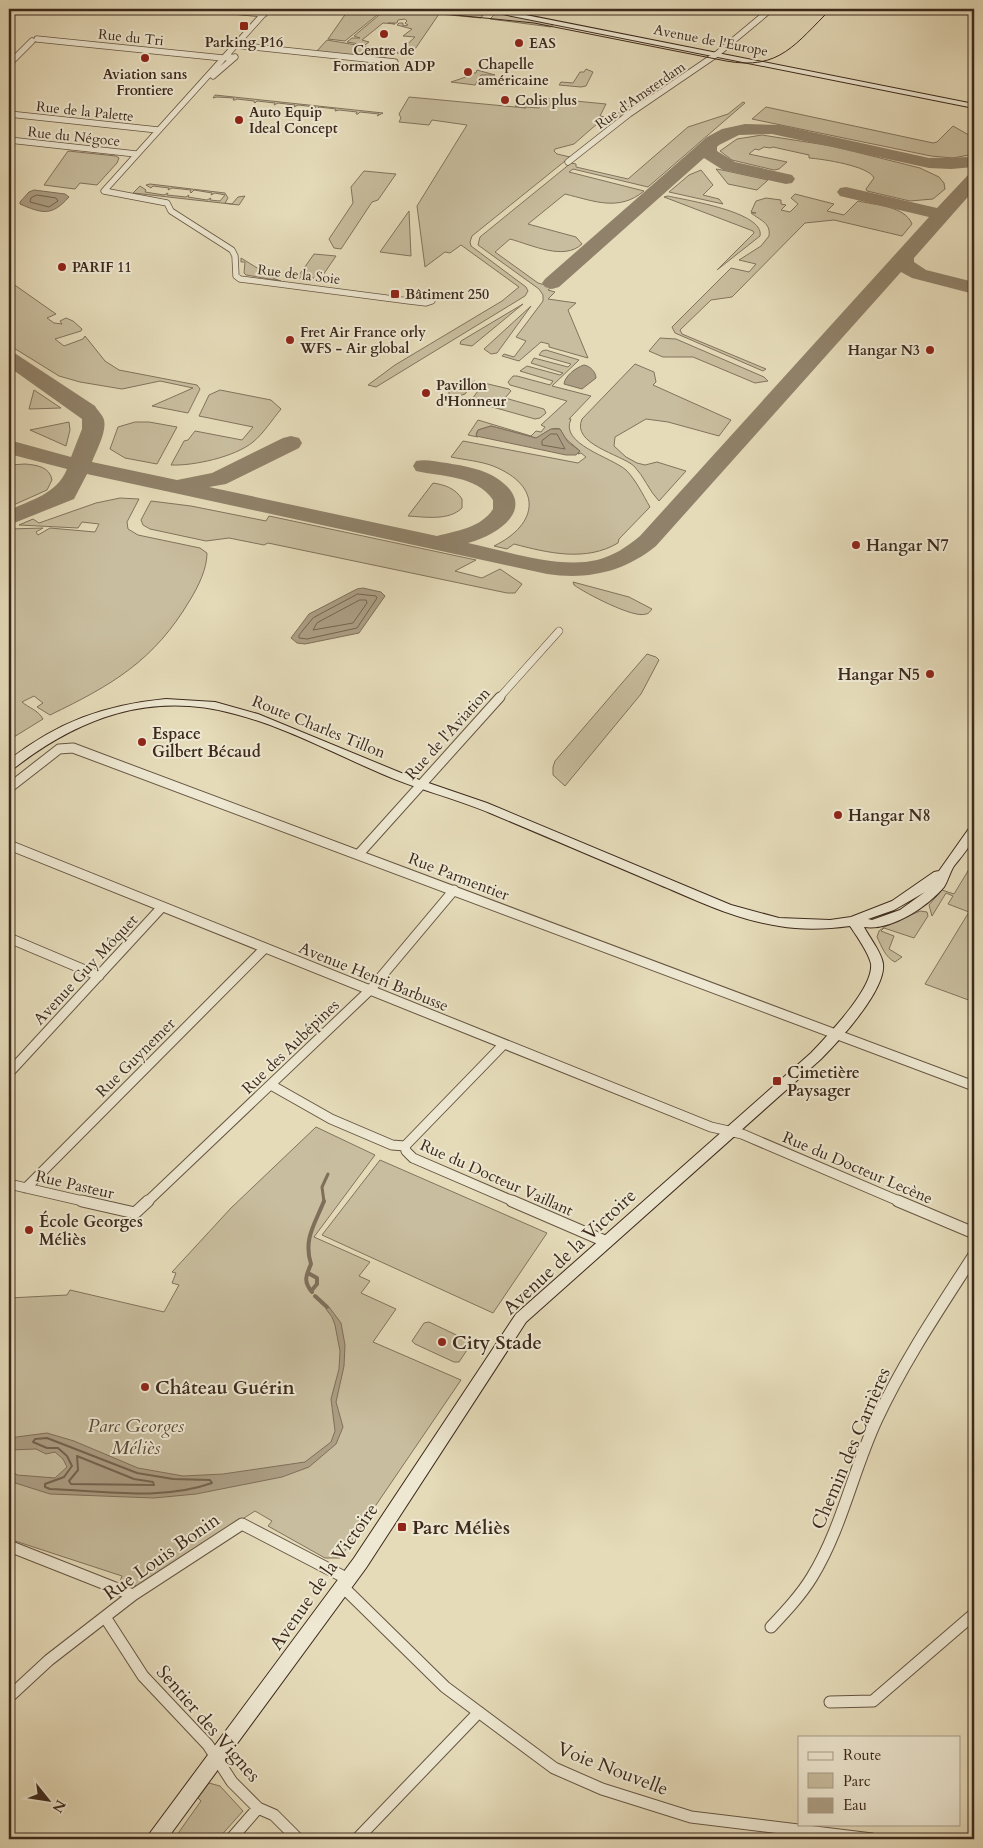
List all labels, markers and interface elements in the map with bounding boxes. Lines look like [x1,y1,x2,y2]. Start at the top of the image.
marker: Parking P16 [238,20,250,32]
street label: Avenue de l'Europe [652,20,770,61]
street label: Rue du Tri [97,25,165,50]
marker: Centre de Formation ADP [378,28,390,40]
place label: Parking P16 [205,33,283,52]
place label: EAS [529,34,556,53]
marker: EAS [513,37,525,49]
place label: Centre de Formation ADP [333,41,435,76]
marker: Aviation sans Frontiere [139,52,151,64]
place label: Chapelle américaine [478,55,549,90]
street label: Rue d'Amsterdam [591,57,689,134]
place label: Aviation sans Frontiere [103,65,187,100]
marker: Chapelle américaine [462,66,474,78]
place label: Colis plus [515,91,577,110]
marker: Colis plus [499,94,511,106]
street label: Rue de la Palette [35,97,135,126]
place label: Auto Equip Ideal Concept [249,103,338,138]
marker: Auto Equip Ideal Concept [233,114,245,126]
street label: Rue du Négoce [27,122,121,151]
place label: PARIF 11 [72,258,132,277]
street label: Rue de la Soie [256,260,341,289]
marker: PARIF 11 [56,261,68,273]
place label: Bâtiment 250 [405,285,489,304]
marker: Bâtiment 250 [389,288,401,300]
place label: Fret Air France orly WFS - Air global [299,323,426,358]
marker: Fret Air France orly WFS - Air global [284,334,296,346]
place label: Hangar N3 [848,341,920,360]
marker: Hangar N3 [924,344,936,356]
place label: Pavillon d'Honneur [436,376,507,411]
marker: Pavillon d'Honneur [420,387,432,399]
place label: Hangar N7 [866,535,949,557]
marker: Hangar N7 [850,539,862,551]
place label: Hangar N5 [837,664,920,686]
marker: Hangar N5 [924,668,936,680]
street label: Rue de l'Aviation [400,683,495,785]
street label: Route Charles Tillon [249,690,389,764]
place label: Espace Gilbert Bécaud [152,723,261,763]
marker: Espace Gilbert Bécaud [136,736,148,748]
place label: Hangar N8 [848,805,931,827]
marker: Hangar N8 [832,809,844,821]
street label: Rue Parmentier [405,848,512,906]
street label: Avenue Guy Môquet [29,910,143,1030]
street label: Avenue Henri Barbusse [296,937,452,1017]
street label: Rue des Aubépines [237,994,344,1099]
street label: Rue Guynemer [91,1013,180,1102]
place label: Cimetière Paysager [787,1062,860,1102]
marker: Cimetière Paysager [771,1075,783,1087]
street label: Rue du Docteur Lecène [779,1126,936,1210]
street label: Rue du Docteur Vaillant [416,1134,577,1222]
street label: Rue Pasteur [33,1165,116,1205]
street label: Avenue de la Victoire [497,1183,642,1321]
place label: École Georges Méliès [39,1210,143,1251]
marker: École Georges Méliès [23,1224,35,1236]
place label: City Stade [452,1330,542,1356]
marker: City Stade [436,1336,448,1348]
street label: Chemin des Carrières [805,1363,897,1533]
place label: Château Guérin [155,1375,295,1401]
marker: Château Guérin [139,1381,151,1393]
park label: Parc Georges Méliès [88,1413,185,1461]
street label: Avenue de la Victoire [263,1498,384,1655]
street label: Rue Louis Bonin [98,1507,225,1607]
place label: Parc Méliès [412,1515,510,1541]
marker: Parc Méliès [396,1521,408,1533]
street label: Sentier des Vignes [150,1660,266,1788]
street label: Voie Nouvelle [553,1736,672,1802]
legend [798,1736,960,1826]
text: Route [843,1745,881,1765]
text: Parc [843,1771,871,1791]
north arrow [22,1776,72,1826]
text: Eau [843,1795,867,1815]
text: N [48,1796,70,1816]

